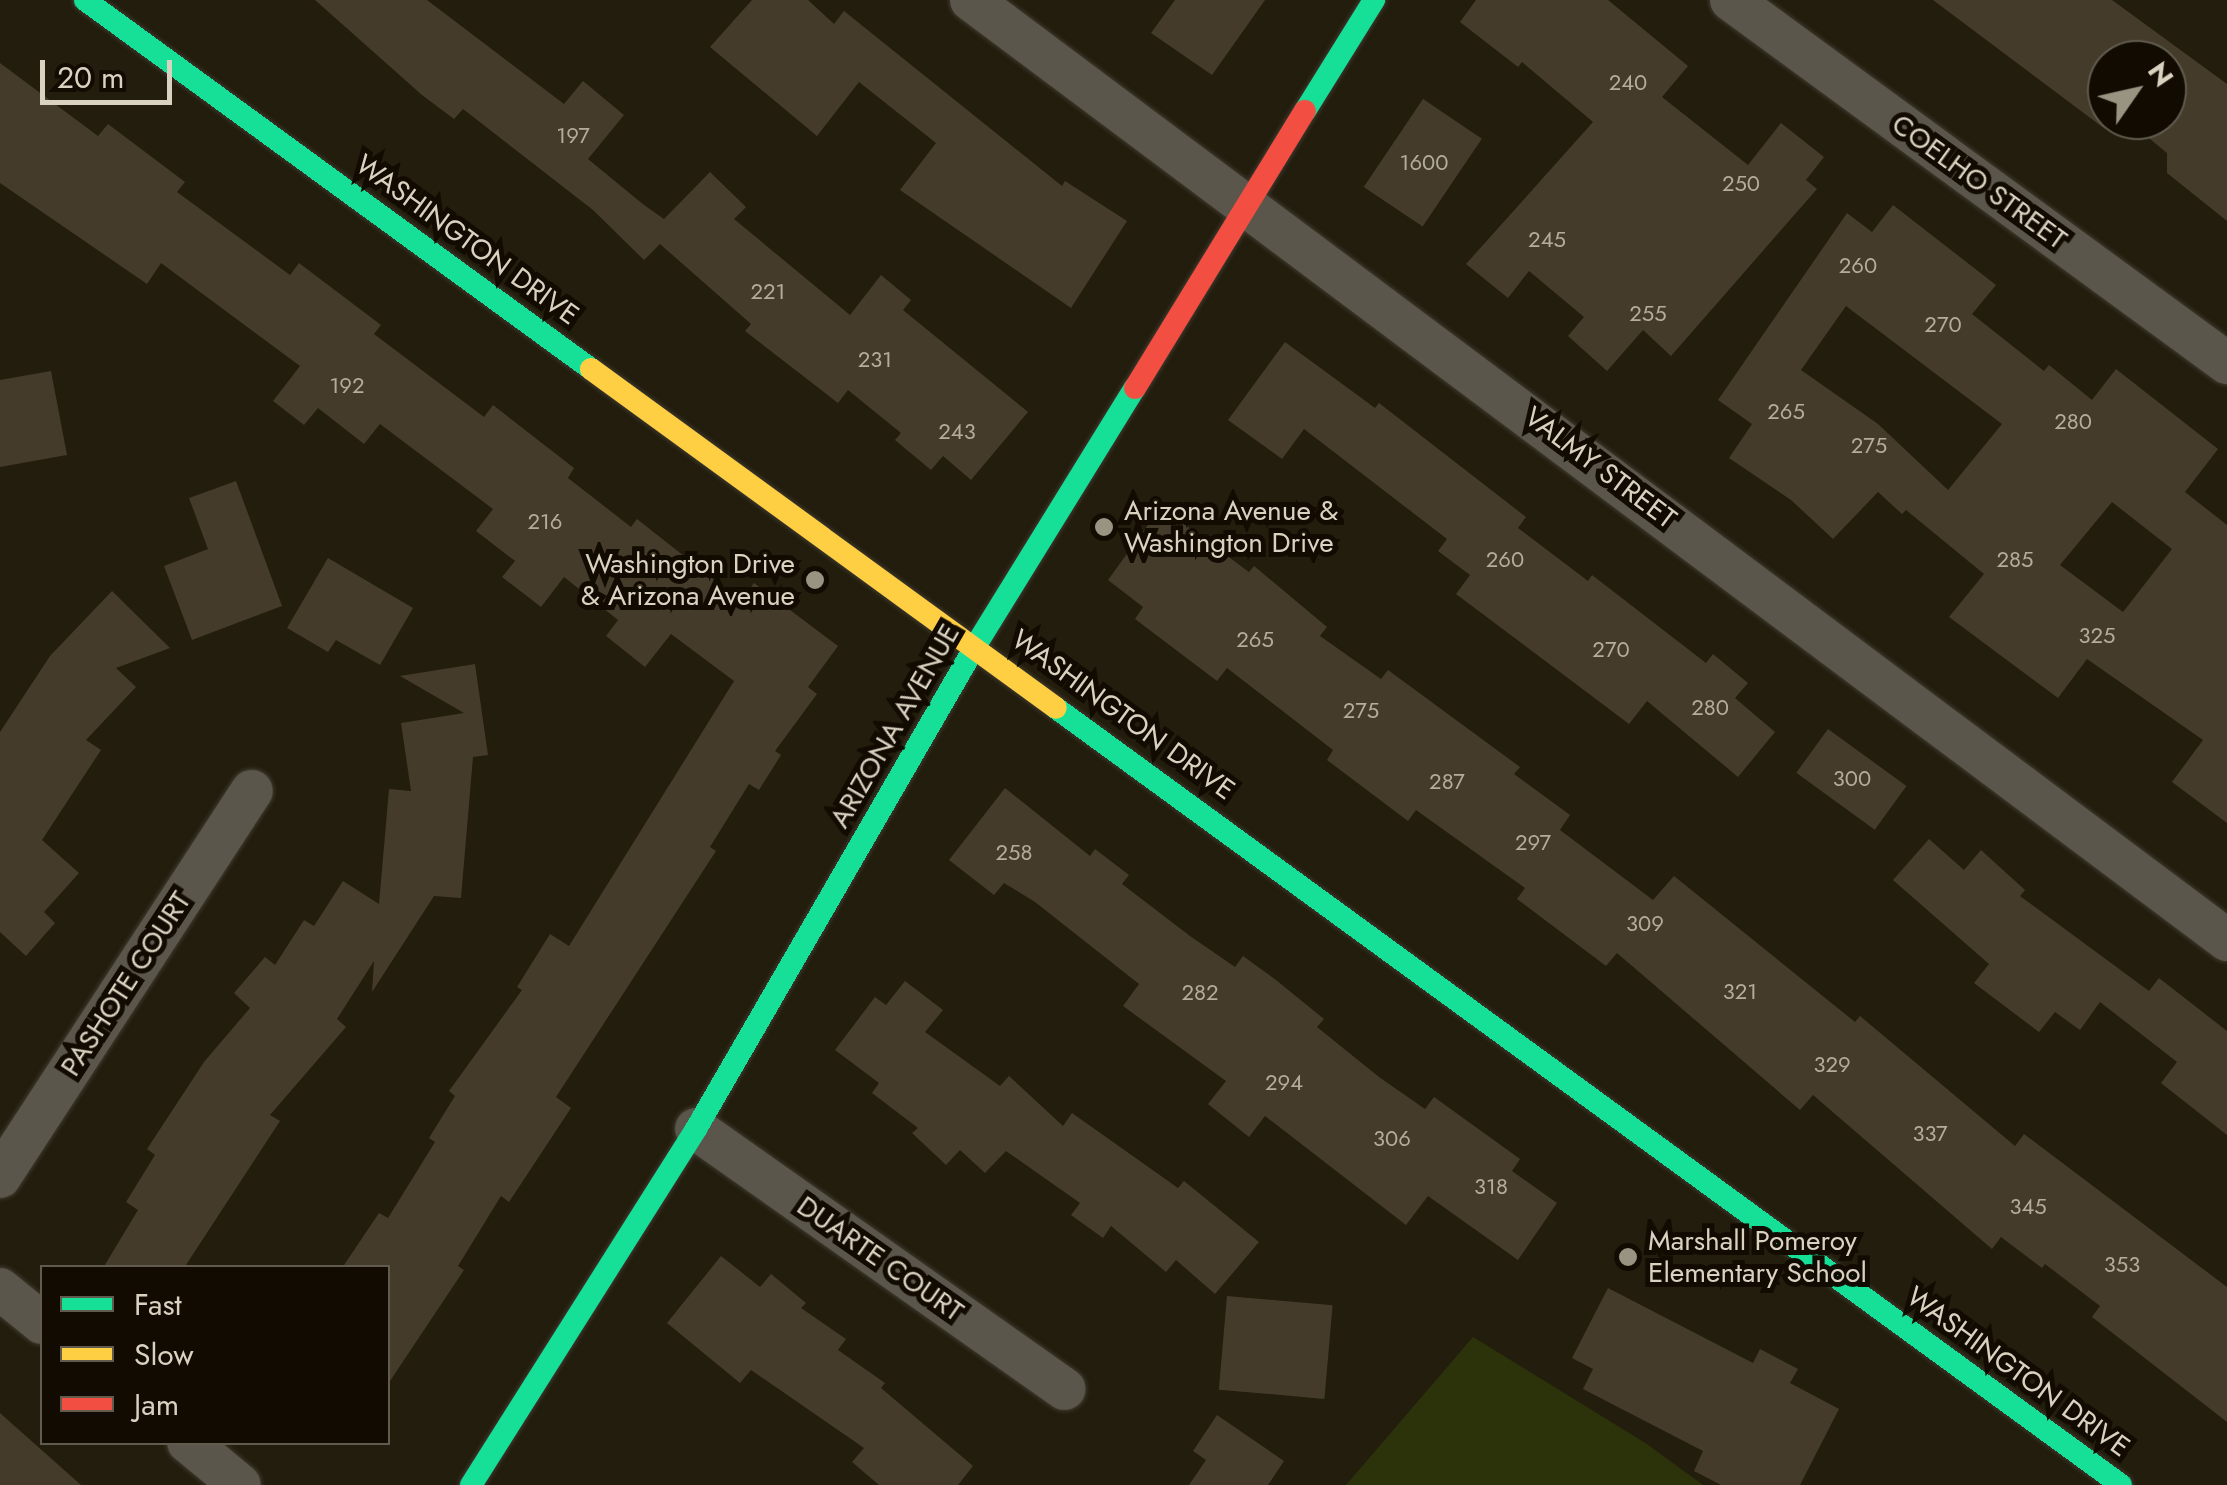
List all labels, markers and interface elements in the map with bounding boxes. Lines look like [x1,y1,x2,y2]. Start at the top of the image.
scale bar [45,40,178,102]
north arrow [2087,40,2187,140]
text: N [2137,53,2184,95]
text: 20 m [57,56,124,99]
house number: 240 [1609,70,1647,96]
street label: COELHO STREET [1885,107,2073,257]
house number: 197 [556,123,590,149]
street label: WASHINGTON DRIVE [349,148,585,332]
house number: 1600 [1400,150,1448,176]
house number: 250 [1722,171,1760,197]
house number: 245 [1528,227,1566,253]
house number: 260 [1839,253,1877,279]
house number: 221 [751,279,785,305]
house number: 255 [1629,301,1667,327]
house number: 270 [1924,312,1962,338]
house number: 231 [858,347,892,373]
house number: 192 [329,373,365,399]
house number: 265 [1767,399,1805,425]
street label: VALMY STREET [1517,400,1683,536]
house number: 280 [2054,409,2092,435]
house number: 243 [938,419,976,445]
house number: 275 [1851,433,1887,459]
place label: Arizona Avenue & Washington Drive [1124,494,1338,560]
house number: 216 [527,509,563,535]
marker: Arizona Avenue & Washington Drive [1093,516,1115,538]
place label: Washington Drive & Arizona Avenue [581,547,795,613]
house number: 260 [1486,547,1524,573]
house number: 285 [1997,547,2033,573]
marker: Washington Drive & Arizona Avenue [804,569,826,591]
street label: ARIZONA AVENUE [823,618,967,834]
street label: WASHINGTON DRIVE [1005,623,1241,807]
house number: 325 [2079,623,2115,649]
house number: 265 [1236,627,1274,653]
house number: 270 [1592,637,1630,663]
house number: 280 [1691,695,1729,721]
house number: 275 [1343,698,1379,724]
house number: 300 [1833,766,1871,792]
house number: 287 [1429,769,1465,795]
house number: 297 [1515,830,1551,856]
house number: 258 [996,840,1032,866]
street label: PASHOTE COURT [54,886,198,1082]
house number: 309 [1626,911,1664,937]
house number: 321 [1723,979,1757,1005]
house number: 282 [1181,980,1219,1006]
house number: 329 [1813,1052,1851,1078]
house number: 294 [1265,1070,1303,1096]
house number: 337 [1912,1121,1948,1147]
house number: 306 [1373,1126,1411,1152]
house number: 318 [1474,1174,1508,1200]
street label: DUARTE COURT [790,1189,970,1329]
house number: 345 [2009,1194,2047,1220]
place label: Marshall Pomeroy Elementary School [1648,1224,1867,1290]
marker: Marshall Pomeroy Elementary School [1617,1246,1639,1268]
house number: 353 [2104,1252,2140,1278]
legend [40,1265,390,1445]
street label: WASHINGTON DRIVE [1900,1280,2136,1464]
text: Fast [134,1283,182,1326]
text: Slow [134,1333,194,1376]
text: Jam [134,1383,179,1426]

